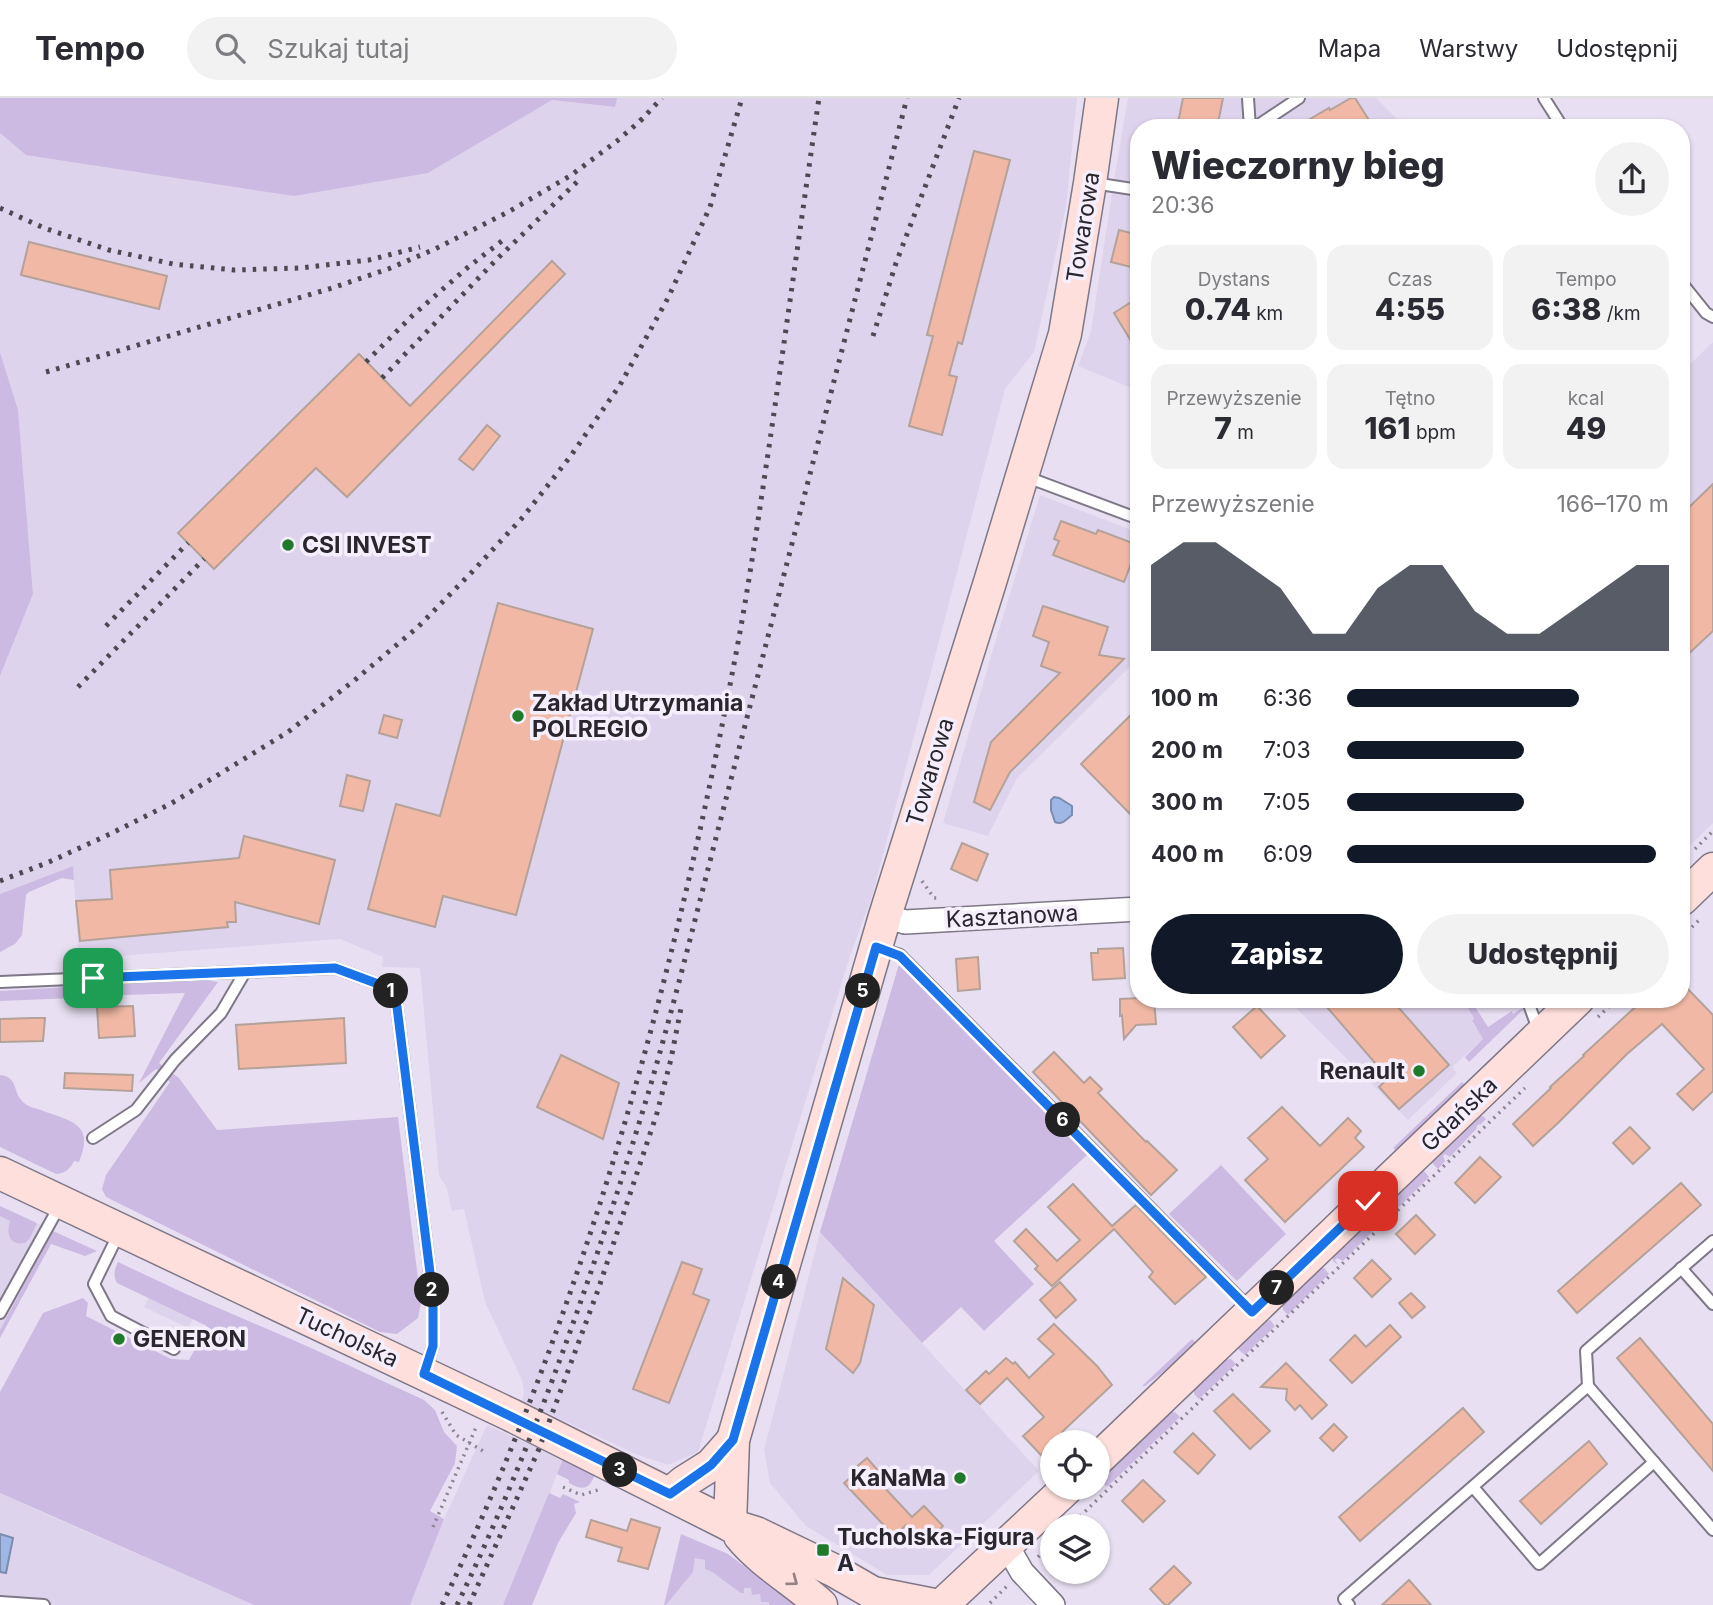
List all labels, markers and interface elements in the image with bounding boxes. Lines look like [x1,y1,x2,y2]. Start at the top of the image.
search box [187,17,677,80]
text: Tempo [35,28,145,68]
icon: search [211,29,249,67]
text: Szukaj tutaj [267,33,410,64]
text: Mapa [1318,34,1381,63]
text: Warstwy [1419,34,1518,63]
text: Udostępnij [1556,34,1678,63]
text: Wieczorny bieg [1151,142,1445,188]
button: share [1595,142,1669,216]
street label: Towarowa [1060,170,1106,284]
text: 20:36 [1151,191,1215,219]
text: Dystans [1198,268,1270,291]
text: Czas [1387,268,1433,291]
text: Tempo [1555,268,1617,291]
text: 0.74 [1185,291,1251,327]
text: 4:55 [1375,291,1445,327]
text: 6:38 [1531,291,1601,327]
text: km [1251,302,1283,325]
text: /km [1601,302,1641,325]
text: Przewyższenie [1166,387,1302,410]
text: Tętno [1385,387,1435,410]
text: kcal [1568,387,1604,410]
text: 7 [1214,410,1232,446]
text: 161 [1364,410,1411,446]
text: 49 [1566,410,1606,446]
text: m [1232,421,1254,444]
text: bpm [1411,421,1456,444]
text: Przewyższenie [1151,490,1315,518]
text: 166–170 m [1556,490,1669,518]
place label: CSI INVEST [302,531,432,559]
marker: CSI INVEST [280,537,296,553]
text: 100 m [1151,684,1218,712]
text: 6:36 [1263,684,1312,712]
place label: Zakład Utrzymania POLREGIO [532,689,743,743]
marker: Zakład Utrzymania POLREGIO [510,708,526,724]
street label: Towarowa [900,715,960,829]
text: 200 m [1151,736,1223,764]
text: 7:03 [1263,736,1311,764]
text: 300 m [1151,788,1223,816]
text: 7:05 [1263,788,1310,816]
text: 400 m [1151,840,1224,868]
text: 6:09 [1263,840,1313,868]
street label: Kasztanowa [945,899,1079,933]
button: Zapisz [1151,914,1403,994]
button: Udostępnij [1417,914,1669,994]
pin [63,948,123,1008]
icon: arrive [74,959,112,997]
pin: 1 [374,974,408,1008]
pin: 5 [846,974,880,1008]
text: 1 [386,979,395,1002]
text: 5 [856,979,869,1002]
place label: Renault [1319,1057,1406,1085]
marker: Renault [1411,1063,1427,1079]
street label: Gdańska [1415,1071,1503,1157]
pin: 6 [1046,1102,1080,1138]
text: 6 [1056,1108,1069,1131]
pin [1338,1171,1398,1231]
icon: check [1349,1182,1387,1220]
pin: 4 [762,1264,796,1300]
text: 4 [772,1270,785,1293]
pin: 7 [1260,1270,1294,1306]
pin: 2 [414,1272,450,1308]
text: 7 [1271,1276,1282,1299]
text: 2 [426,1278,437,1301]
street label: Tucholska [291,1301,403,1373]
place label: GENERON [133,1325,246,1353]
marker: GENERON [111,1331,127,1347]
map controls [1040,1430,1110,1584]
button: locate [1040,1430,1110,1500]
pin: 3 [602,1452,638,1488]
text: 3 [613,1458,626,1481]
place label: KaNaMa [850,1464,946,1492]
marker: KaNaMa [952,1470,968,1486]
button: layers [1040,1514,1110,1584]
place label: Tucholska-Figura A [837,1523,1035,1577]
marker: Tucholska-Figura A [815,1542,831,1558]
one-way arrow [786,1573,798,1586]

